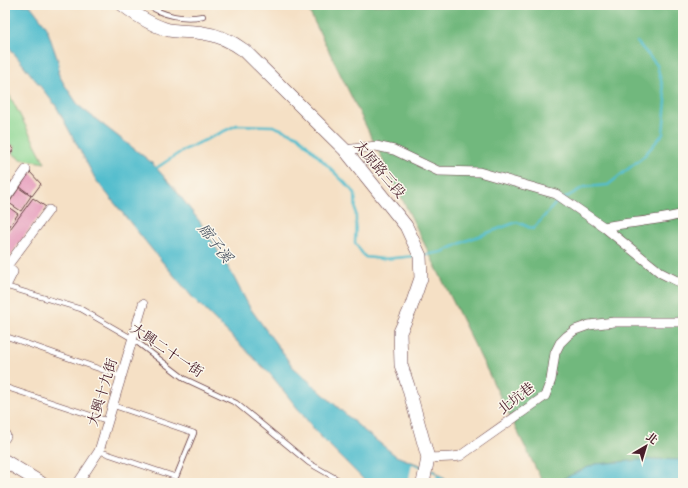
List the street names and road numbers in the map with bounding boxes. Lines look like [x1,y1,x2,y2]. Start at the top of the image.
street label: 太原路三段 [350,136,409,202]
street label: 大興二十一街 [127,319,207,382]
street label: 大興十九街 [83,356,122,428]
street label: 北坑巷 [494,378,539,419]

